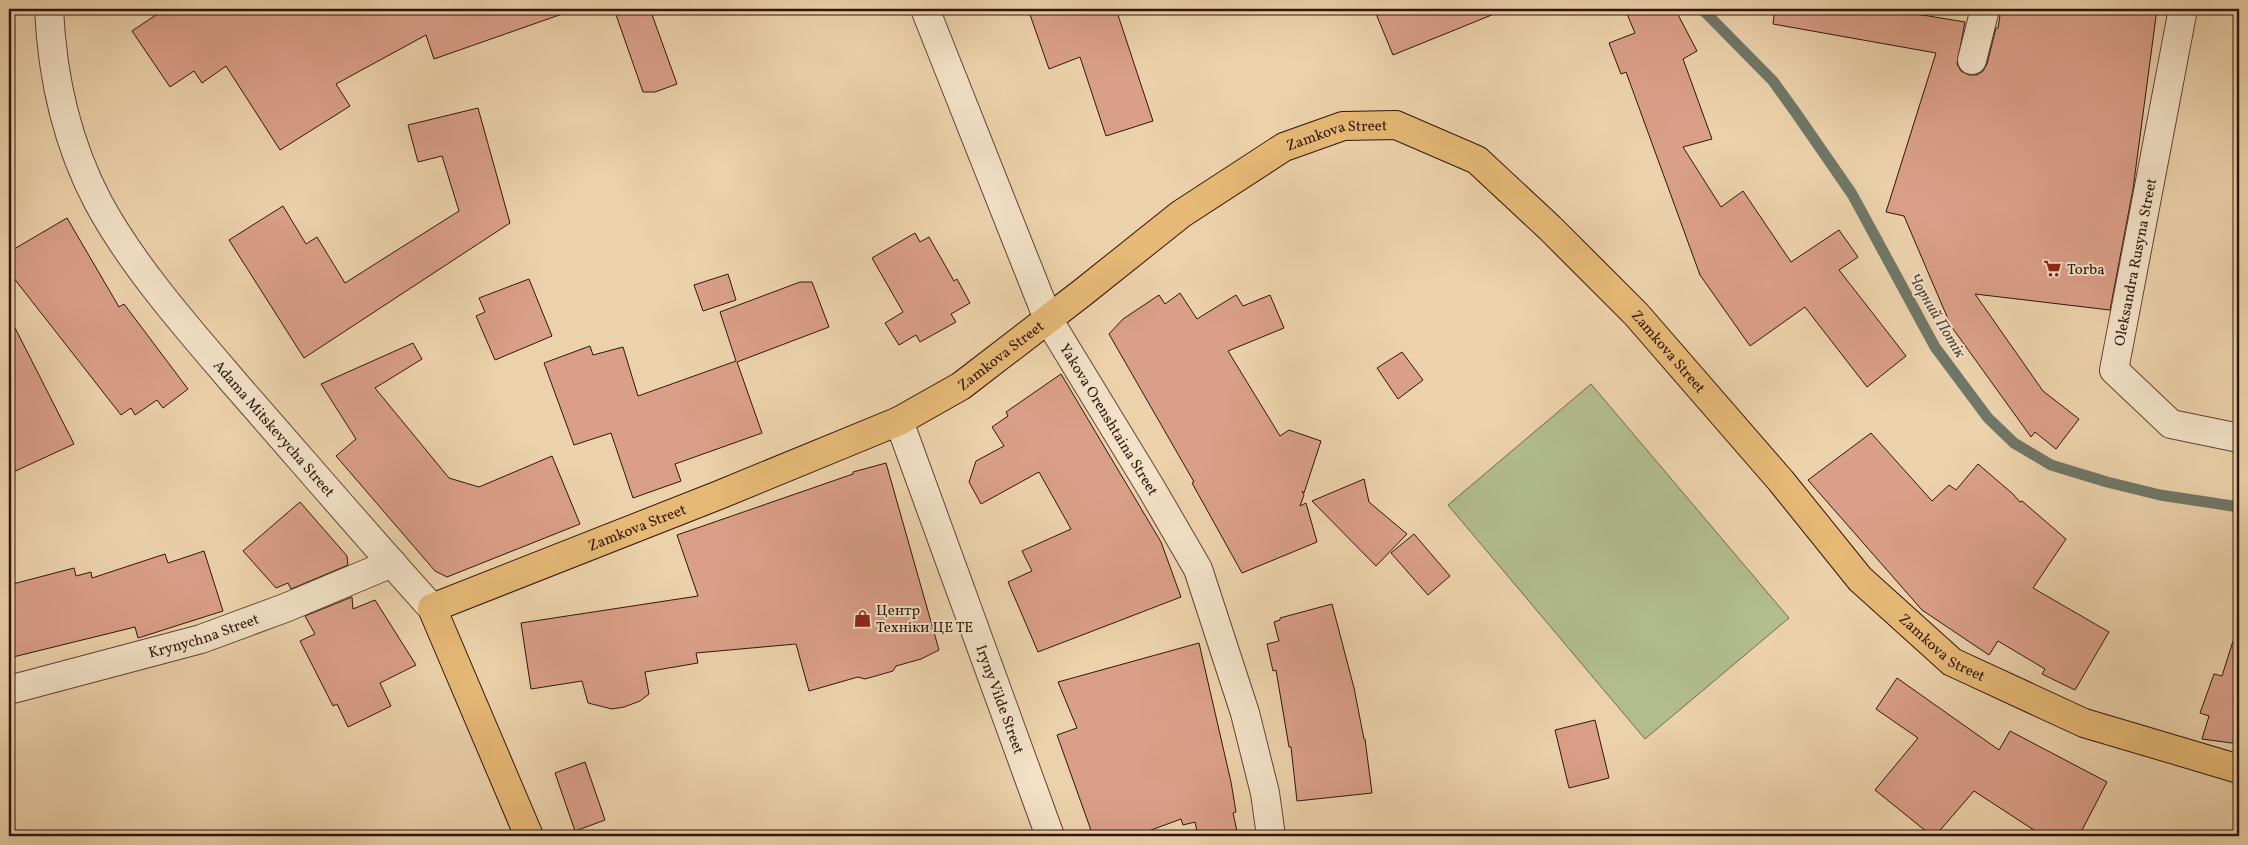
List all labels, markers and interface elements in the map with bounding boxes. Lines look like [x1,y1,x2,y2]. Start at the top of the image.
street label: Zamkova Street [1284,116,1387,157]
street label: Oleksandra Rusyna Street [2110,177,2163,348]
supermarket icon: Torba [2043,259,2063,279]
place label: Torba [2067,260,2105,281]
water label: Чорний Потік [1902,270,1970,363]
street label: Zamkova Street [1625,306,1709,398]
street label: Zamkova Street [954,317,1049,397]
street label: Yakova Orenshtaina Street [1053,340,1162,500]
street label: Adama Mitskevycha Street [207,356,339,503]
street label: Zamkova Street [585,500,690,558]
place label: Центр Техніки ЦЕ ТЕ [876,601,973,639]
street label: Krynychna Street [146,609,262,665]
shop icon: Центр Техніки ЦЕ ТЕ [852,609,872,629]
street label: Zamkova Street [1893,610,1988,688]
street label: Iryny Vilde Street [969,642,1028,757]

